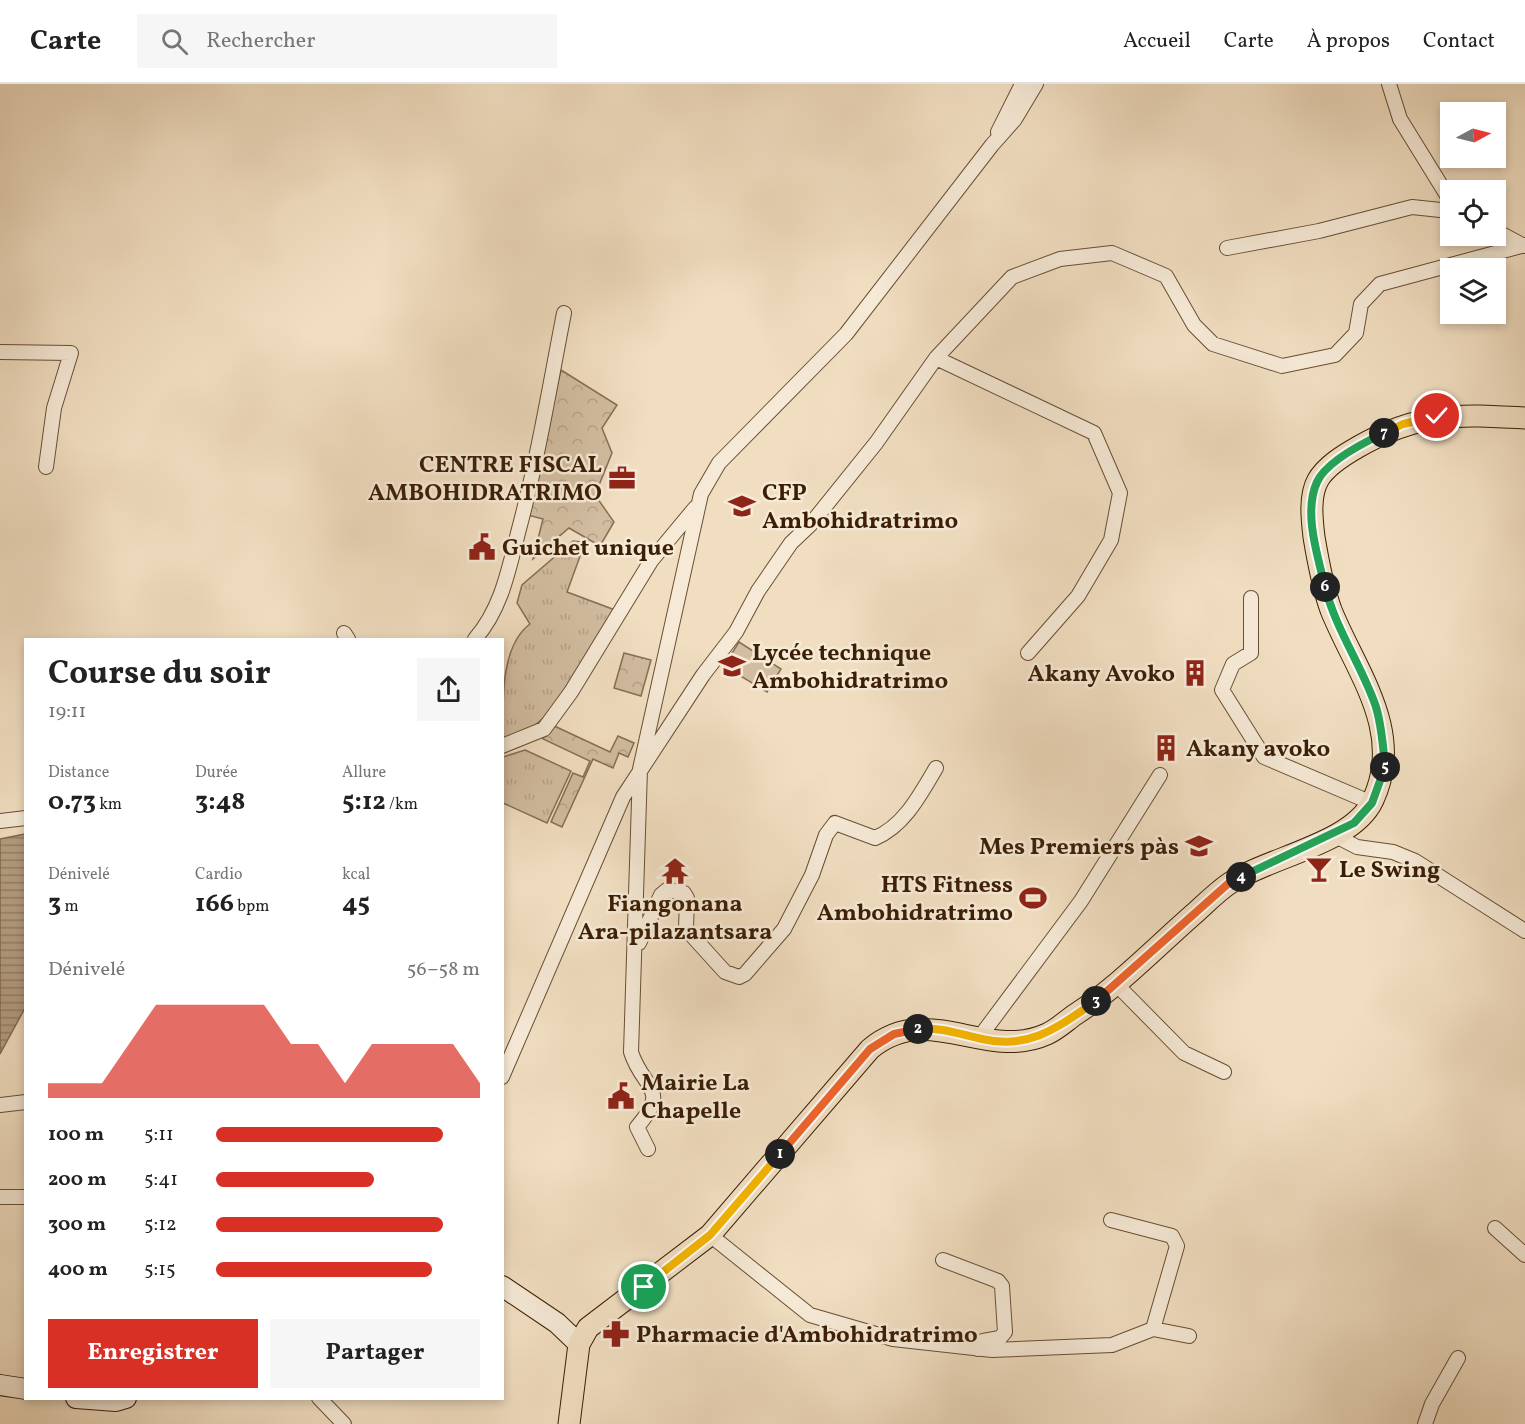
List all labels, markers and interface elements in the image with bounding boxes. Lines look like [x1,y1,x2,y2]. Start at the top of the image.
search box [137,14,557,68]
text: Carte [30,22,101,61]
icon: search [158,25,191,58]
text: Rechercher [206,26,315,57]
text: Accueil [1123,27,1191,56]
text: Carte [1224,27,1274,56]
text: À propos [1307,27,1390,56]
text: Contact [1423,27,1495,56]
north arrow [1440,102,1506,168]
map controls [1440,102,1506,324]
button: locate [1440,180,1506,246]
button: layers [1440,258,1506,324]
pin [1411,390,1462,441]
icon: check [1420,399,1453,432]
pin: 7 [1369,418,1399,448]
text: 7 [1380,422,1388,444]
place label: CENTRE FISCAL AMBOHIDRATRIMO [368,449,603,511]
office icon: CENTRE FISCAL AMBOHIDRATRIMO [607,463,637,493]
place label: CFP Ambohidratrimo [762,477,958,539]
school or university icon: CFP Ambohidratrimo [727,491,757,521]
public building icon: Guichet unique [467,532,497,562]
place label: Guichet unique [502,532,674,566]
pin: 6 [1310,572,1340,602]
text: 6 [1321,576,1329,598]
place label: Lycée technique Ambohidratrimo [752,637,948,699]
school or university icon: Lycée technique Ambohidratrimo [717,651,747,681]
text: Course du soir [48,652,271,698]
button: share [417,658,480,721]
place label: Akany Avoko [1028,658,1175,692]
building icon: Akany Avoko [1180,658,1210,688]
text: 19:11 [48,698,86,726]
building icon: Akany avoko [1151,733,1181,763]
place label: Akany avoko [1186,733,1330,767]
pin: 5 [1370,752,1400,782]
text: 5 [1381,756,1389,778]
text: Distance [48,762,109,784]
text: Durée [195,762,238,784]
text: Allure [342,762,386,784]
text: 0.73 [48,784,96,820]
text: 3:48 [195,784,245,820]
text: 5:12 [342,784,386,820]
text: km [96,794,122,816]
text: /km [386,794,418,816]
place label: Mes Premiers pàs [979,831,1179,865]
school or university icon: Mes Premiers pàs [1184,831,1214,861]
bar icon: Le Swing [1304,854,1334,884]
place label: Le Swing [1339,854,1440,888]
temple icon: Fiangonana Ara-pilazantsara [660,856,690,886]
pin: 4 [1226,862,1256,892]
text: Dénivelé [48,864,110,886]
text: Cardio [195,864,242,886]
text: kcal [342,864,370,886]
text: 4 [1236,866,1246,888]
place label: HTS Fitness Ambohidratrimo [817,869,1013,931]
sports icon: HTS Fitness Ambohidratrimo [1018,883,1048,913]
text: 3 [48,886,61,922]
text: 166 [195,886,234,922]
text: 45 [342,886,370,922]
place label: Fiangonana Ara-pilazantsara [578,888,772,950]
text: m [61,896,79,918]
text: bpm [234,896,269,918]
text: Dénivelé [48,956,125,984]
text: 56–58 m [407,956,480,984]
pin: 3 [1081,986,1111,1016]
text: 3 [1092,990,1100,1012]
pin: 2 [903,1014,933,1044]
text: 2 [914,1018,922,1040]
place label: Mairie La Chapelle [641,1067,750,1129]
public building icon: Mairie La Chapelle [606,1081,636,1111]
text: 100 m [48,1121,104,1149]
text: 5:11 [144,1121,174,1149]
pin: 1 [765,1139,795,1169]
text: 1 [777,1143,783,1165]
text: 200 m [48,1166,106,1194]
text: 5:41 [144,1166,178,1194]
text: 300 m [48,1211,106,1239]
text: 5:12 [144,1211,177,1239]
text: 400 m [48,1256,108,1284]
text: 5:15 [144,1256,176,1284]
pin [618,1261,669,1312]
icon: arrive [627,1270,660,1303]
button: Enregistrer [48,1319,258,1388]
button: Partager [270,1319,480,1388]
pharmacy icon: Pharmacie d'Ambohidratrimo [601,1319,631,1349]
place label: Pharmacie d'Ambohidratrimo [636,1319,978,1353]

